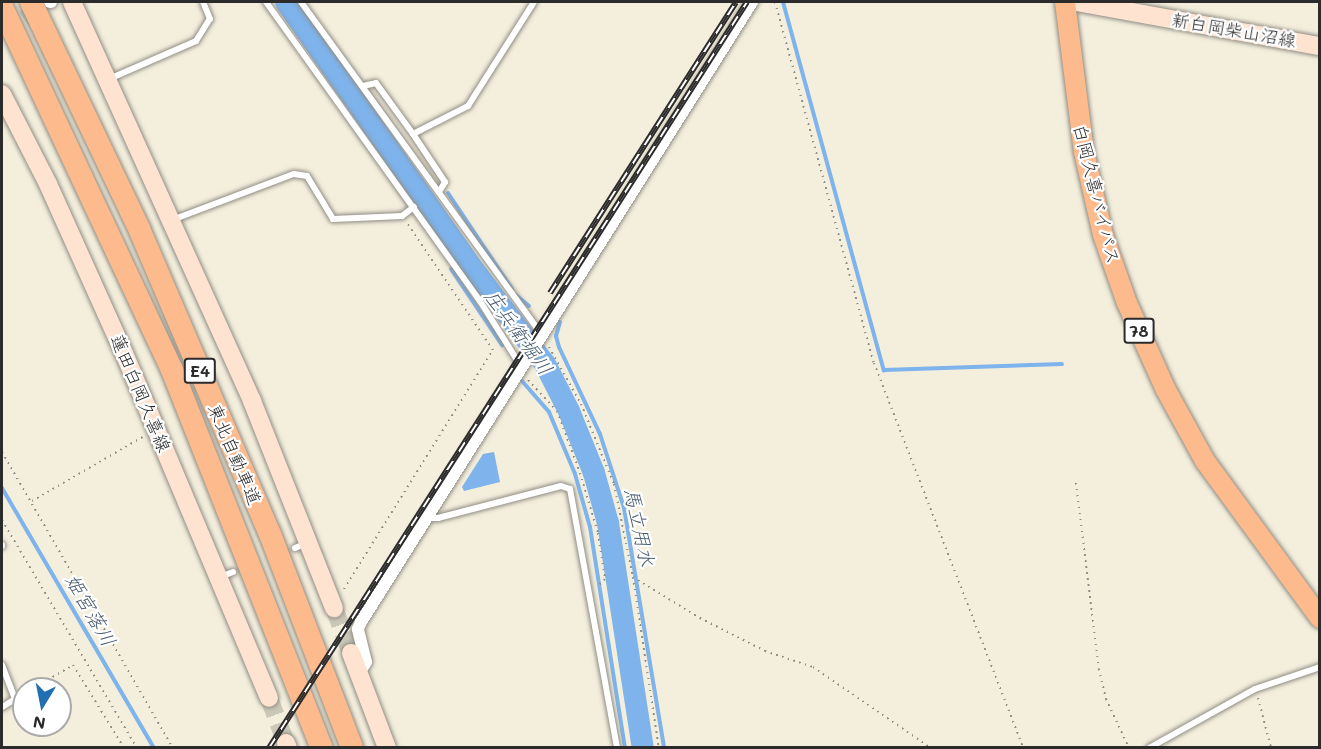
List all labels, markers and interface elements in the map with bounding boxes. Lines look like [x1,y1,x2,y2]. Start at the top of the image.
street label: 新白岡柴山沼線 [1170,8,1298,52]
street label: 白岡久喜バイパス [1069,122,1125,266]
water label: 庄兵衛堀川 [480,284,558,380]
road number: 78 [1122,318,1156,344]
street label: 蓮田白岡久喜線 [106,331,176,455]
road number: E4 [184,358,216,384]
street label: 東北自動車道 [204,400,266,508]
water label: 馬立用水 [620,485,660,569]
water label: 姫宮落川 [61,569,121,651]
north arrow [12,677,72,737]
text: N [31,712,47,735]

